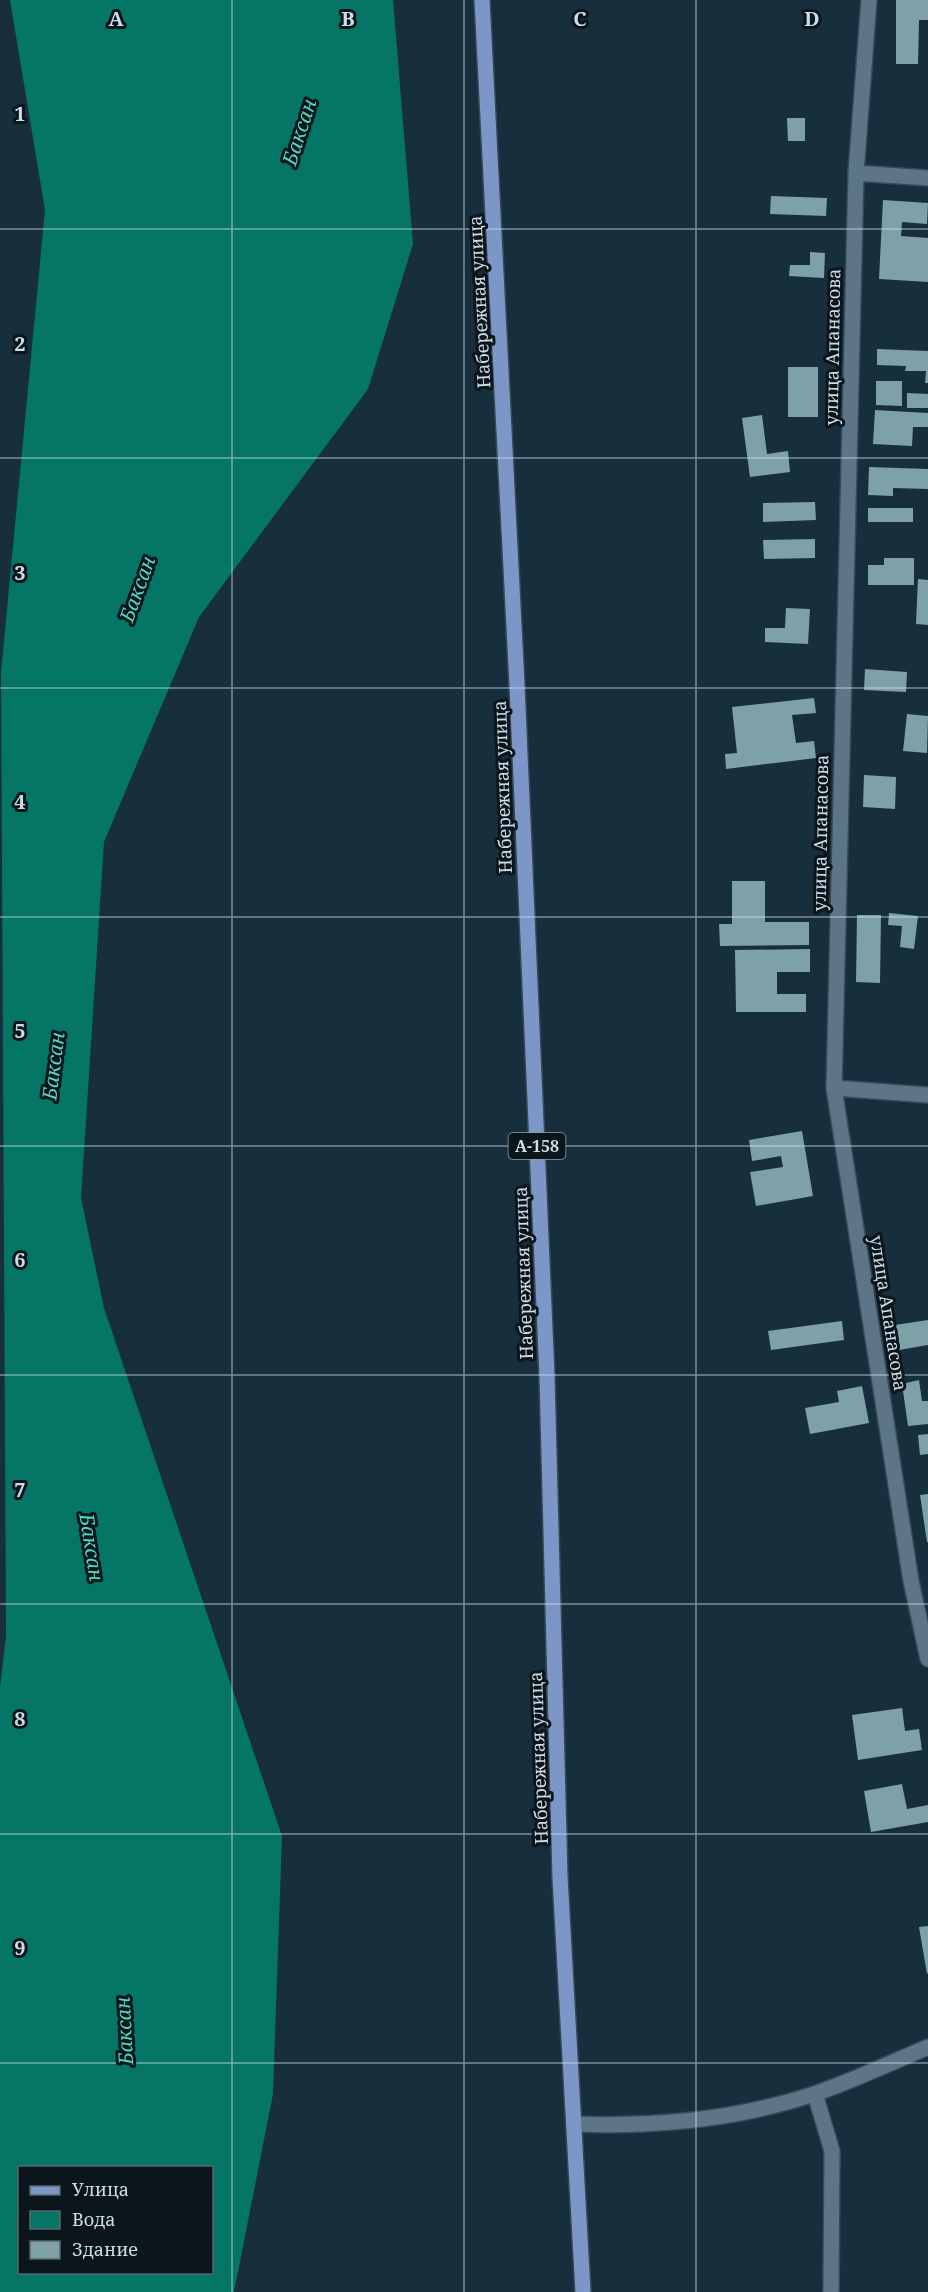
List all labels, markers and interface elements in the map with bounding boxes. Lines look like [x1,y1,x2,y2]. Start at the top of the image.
text: A [108,5,124,32]
text: B [341,5,355,32]
text: C [573,5,587,32]
text: D [804,5,820,32]
water label: Баксан [275,95,322,170]
text: 1 [14,100,26,127]
street label: Набережная улица [462,215,496,389]
street label: улица Апанасова [819,268,845,426]
text: 2 [14,330,26,357]
water label: Баксан [112,552,161,627]
text: 3 [14,559,26,586]
street label: Набережная улица [487,700,517,874]
street label: улица Апанасова [807,754,833,912]
text: 4 [14,788,26,815]
text: 5 [14,1017,26,1044]
water label: Баксан [35,1030,71,1102]
road number: А-158 [508,1133,566,1159]
street label: Набережная улица [508,1186,538,1360]
street label: улица Апанасова [865,1234,913,1392]
text: 6 [14,1246,26,1273]
text: 7 [14,1476,26,1503]
water label: Баксан [73,1510,111,1583]
street label: Набережная улица [523,1671,553,1845]
text: 8 [14,1705,26,1732]
text: 9 [14,1934,26,1961]
water label: Баксан [109,1996,139,2067]
legend [18,2166,213,2274]
text: Улица [72,2177,129,2201]
text: Вода [72,2207,116,2231]
text: Здание [72,2237,138,2261]

